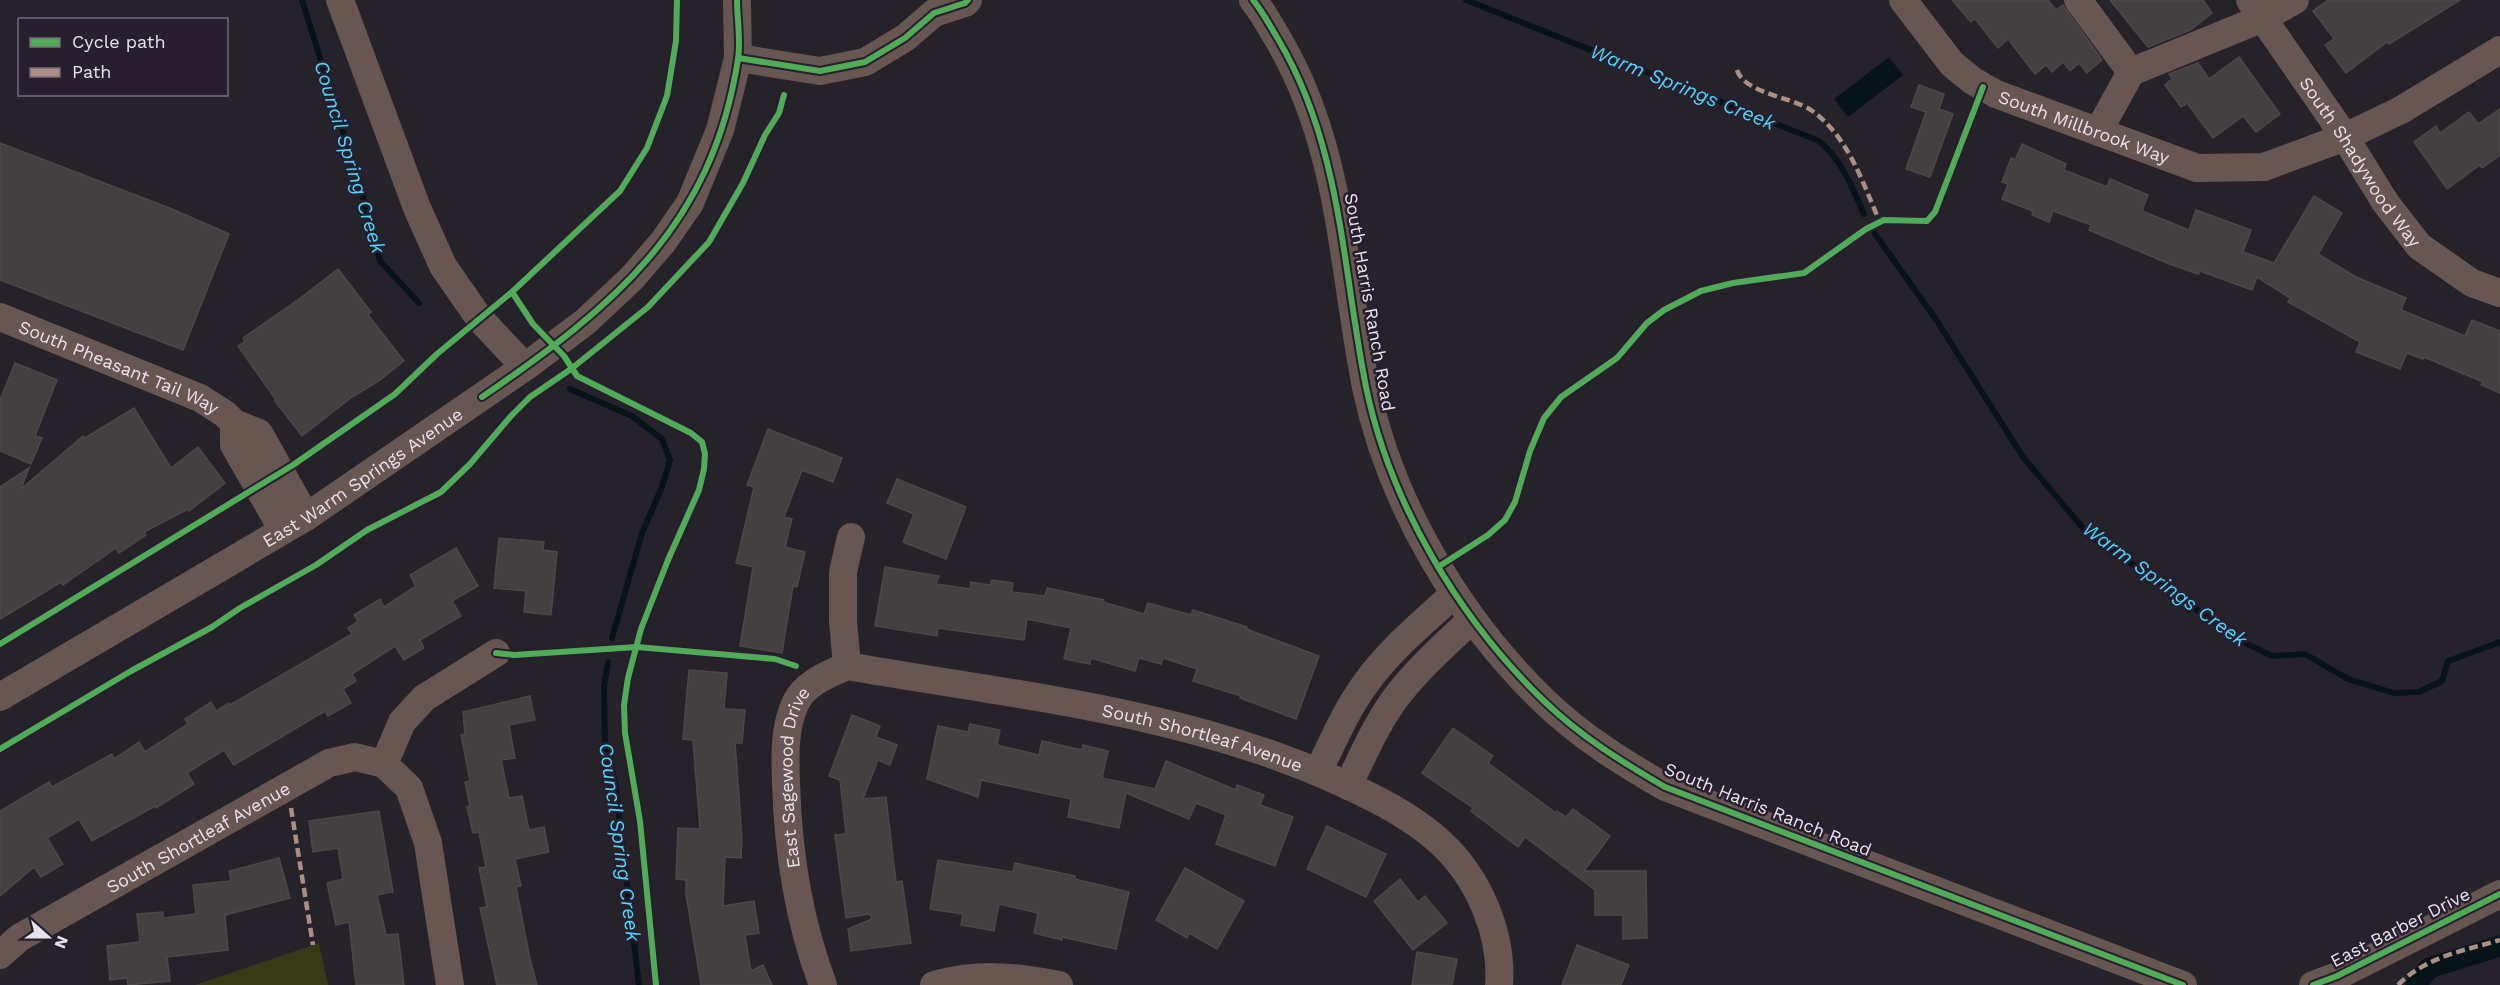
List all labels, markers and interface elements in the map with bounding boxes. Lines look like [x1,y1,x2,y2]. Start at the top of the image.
legend [18,18,228,96]
text: Cycle path [72,31,166,52]
water label: Warm Springs Creek [1587,39,1780,136]
water label: Council Spring Creek [309,58,391,257]
text: Path [72,61,112,82]
street label: South Shadywood Way [2296,73,2426,251]
street label: South Millbrook Way [1996,85,2173,168]
street label: South Harris Ranch Road [1340,191,1400,413]
street label: South Pheasant Tail Way [16,315,224,418]
street label: East Warm Springs Avenue [258,403,466,551]
water label: Warm Springs Creek [2078,516,2253,652]
street label: East Sagewood Drive [775,682,814,870]
street label: South Shortleaf Avenue [1100,699,1306,776]
water label: Council Spring Creek [594,741,646,944]
street label: South Harris Ranch Road [1661,758,1875,860]
street label: South Shortleaf Avenue [102,777,294,897]
street label: East Barber Drive [2327,883,2473,971]
north arrow [18,907,78,967]
text: N [51,933,73,951]

